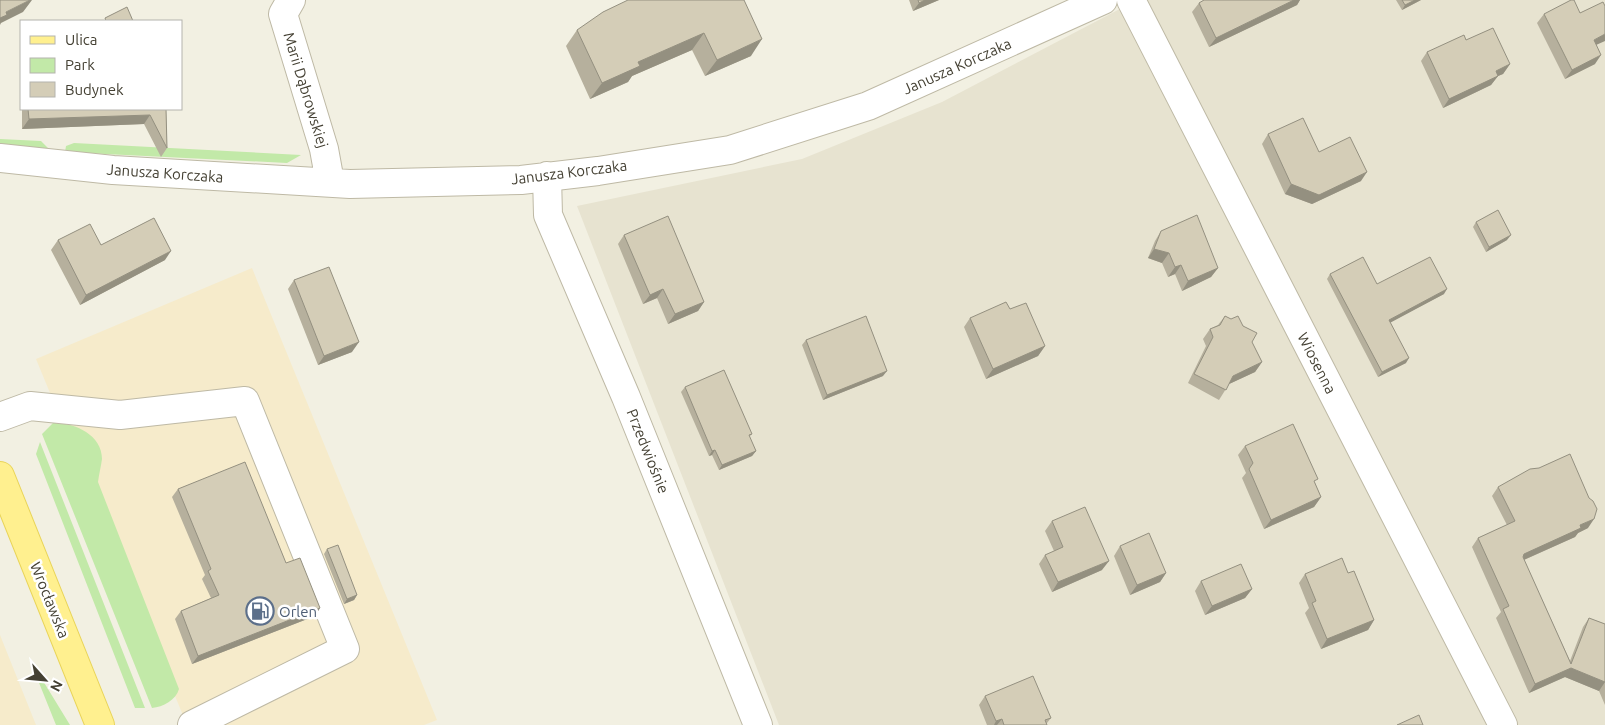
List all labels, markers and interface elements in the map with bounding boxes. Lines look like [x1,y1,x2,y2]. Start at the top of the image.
legend [20,20,182,110]
street label: Marii Dąbrowskiej [280,30,332,150]
text: Ulica [65,31,97,48]
street label: Janusza Korczaka [900,34,1014,98]
text: Park [65,56,95,73]
text: Budynek [65,81,124,98]
street label: Janusza Korczaka [510,156,628,188]
street label: Janusza Korczaka [106,160,224,186]
street label: Wiosenna [1294,330,1340,396]
street label: Przedwiośnie [623,406,673,496]
street label: Wrocławska [27,560,73,640]
fuel station icon: Orlen [245,596,275,626]
place label: Orlen [279,603,317,620]
north arrow [20,655,70,705]
text: N [47,678,66,694]

